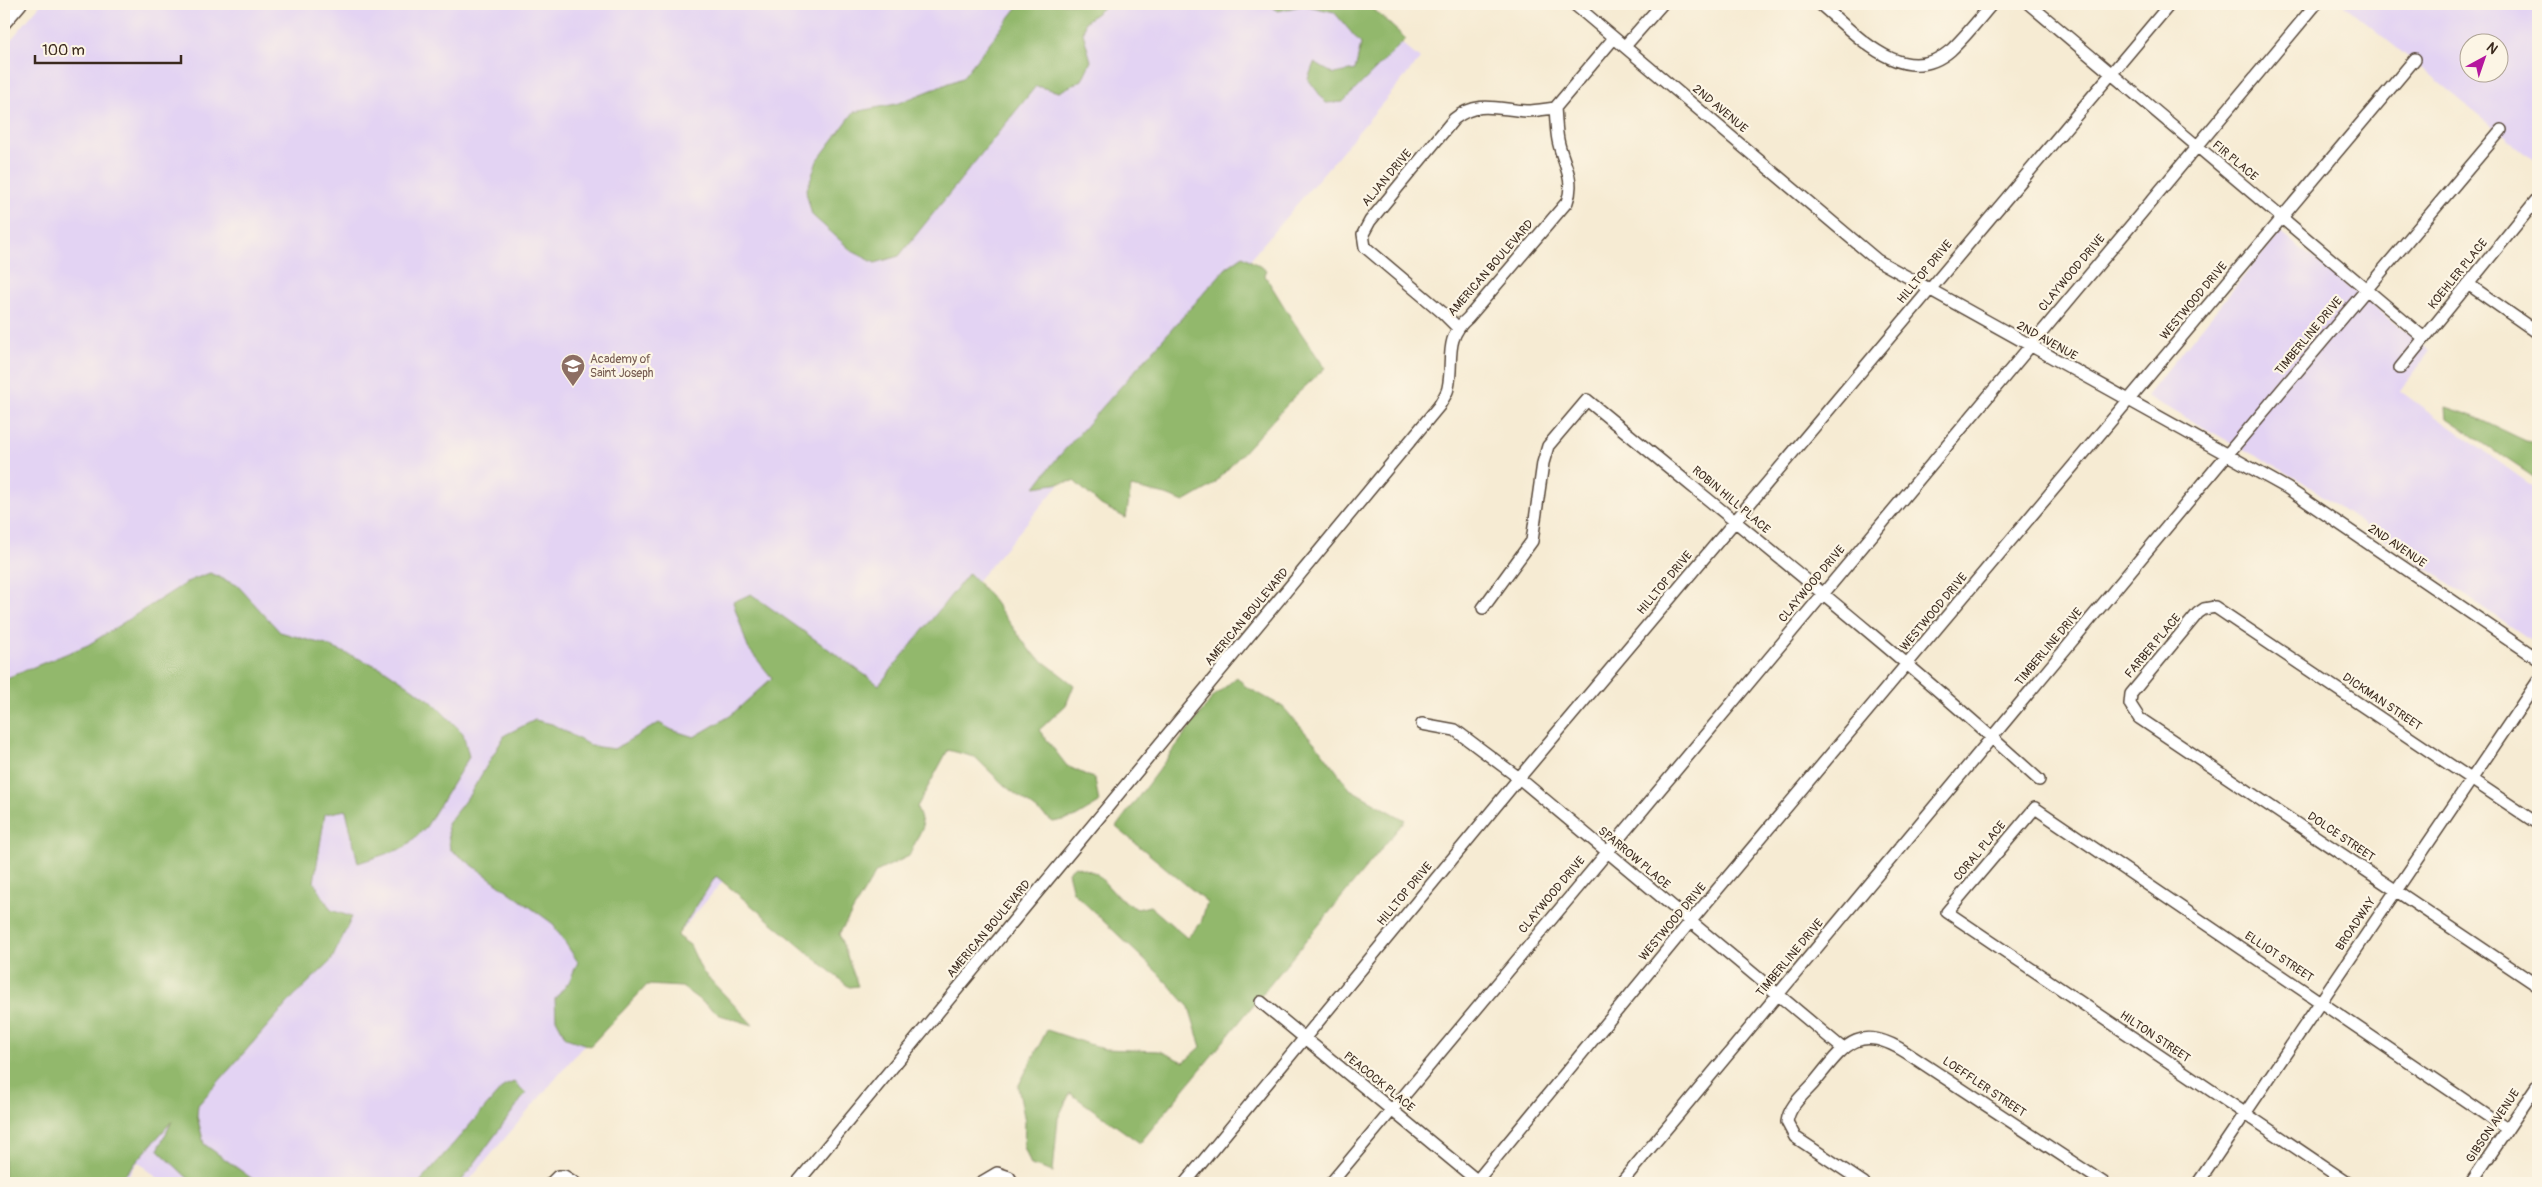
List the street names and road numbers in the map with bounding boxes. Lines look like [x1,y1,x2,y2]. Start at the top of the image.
street label: 2ND AVENUE [1689,82,1751,136]
street label: FIR PLACE [2209,138,2261,184]
street label: ALJAN DRIVE [1359,146,1415,210]
street label: AMERICAN BOULEVARD [1445,216,1537,319]
street label: CLAYWOOD DRIVE [2035,231,2109,315]
street label: KOEHLER PLACE [2425,236,2491,312]
street label: HILLTOP DRIVE [1894,237,1956,307]
street label: WESTWOOD DRIVE [2157,259,2231,343]
street label: TIMBERLINE DRIVE [2272,294,2346,378]
street label: 2ND AVENUE [2014,318,2080,364]
street label: ROBIN HILL PLACE [1689,463,1773,537]
street label: 2ND AVENUE [2365,521,2429,571]
street label: CLAYWOOD DRIVE [1775,542,1849,626]
street label: HILLTOP DRIVE [1634,548,1696,618]
street label: AMERICAN BOULEVARD [1202,565,1293,669]
street label: WESTWOOD DRIVE [1897,570,1971,654]
street label: TIMBERLINE DRIVE [2012,605,2086,689]
street label: FARBER PLACE [2122,611,2184,681]
street label: DICKMAN STREET [2339,670,2425,734]
street label: DOLCE STREET [2305,809,2378,865]
street label: CORAL PLACE [1951,818,2009,884]
street label: SPARROW PLACE [1595,824,1673,892]
street label: CLAYWOOD DRIVE [1515,853,1589,937]
street label: HILLTOP DRIVE [1374,859,1436,929]
street label: AMERICAN BOULEVARD [944,877,1035,981]
street label: WESTWOOD DRIVE [1636,880,1710,964]
street label: BROADWAY [2333,895,2379,953]
street label: TIMBERLINE DRIVE [1753,916,1827,1000]
street label: ELLIOT STREET [2242,928,2317,986]
street label: HILTON STREET [2117,1008,2193,1066]
street label: PEACOCK PLACE [1340,1049,1418,1115]
street label: LOEFFLER STREET [1939,1054,2029,1121]
street label: GIBSON AVENUE [2463,1086,2523,1166]

